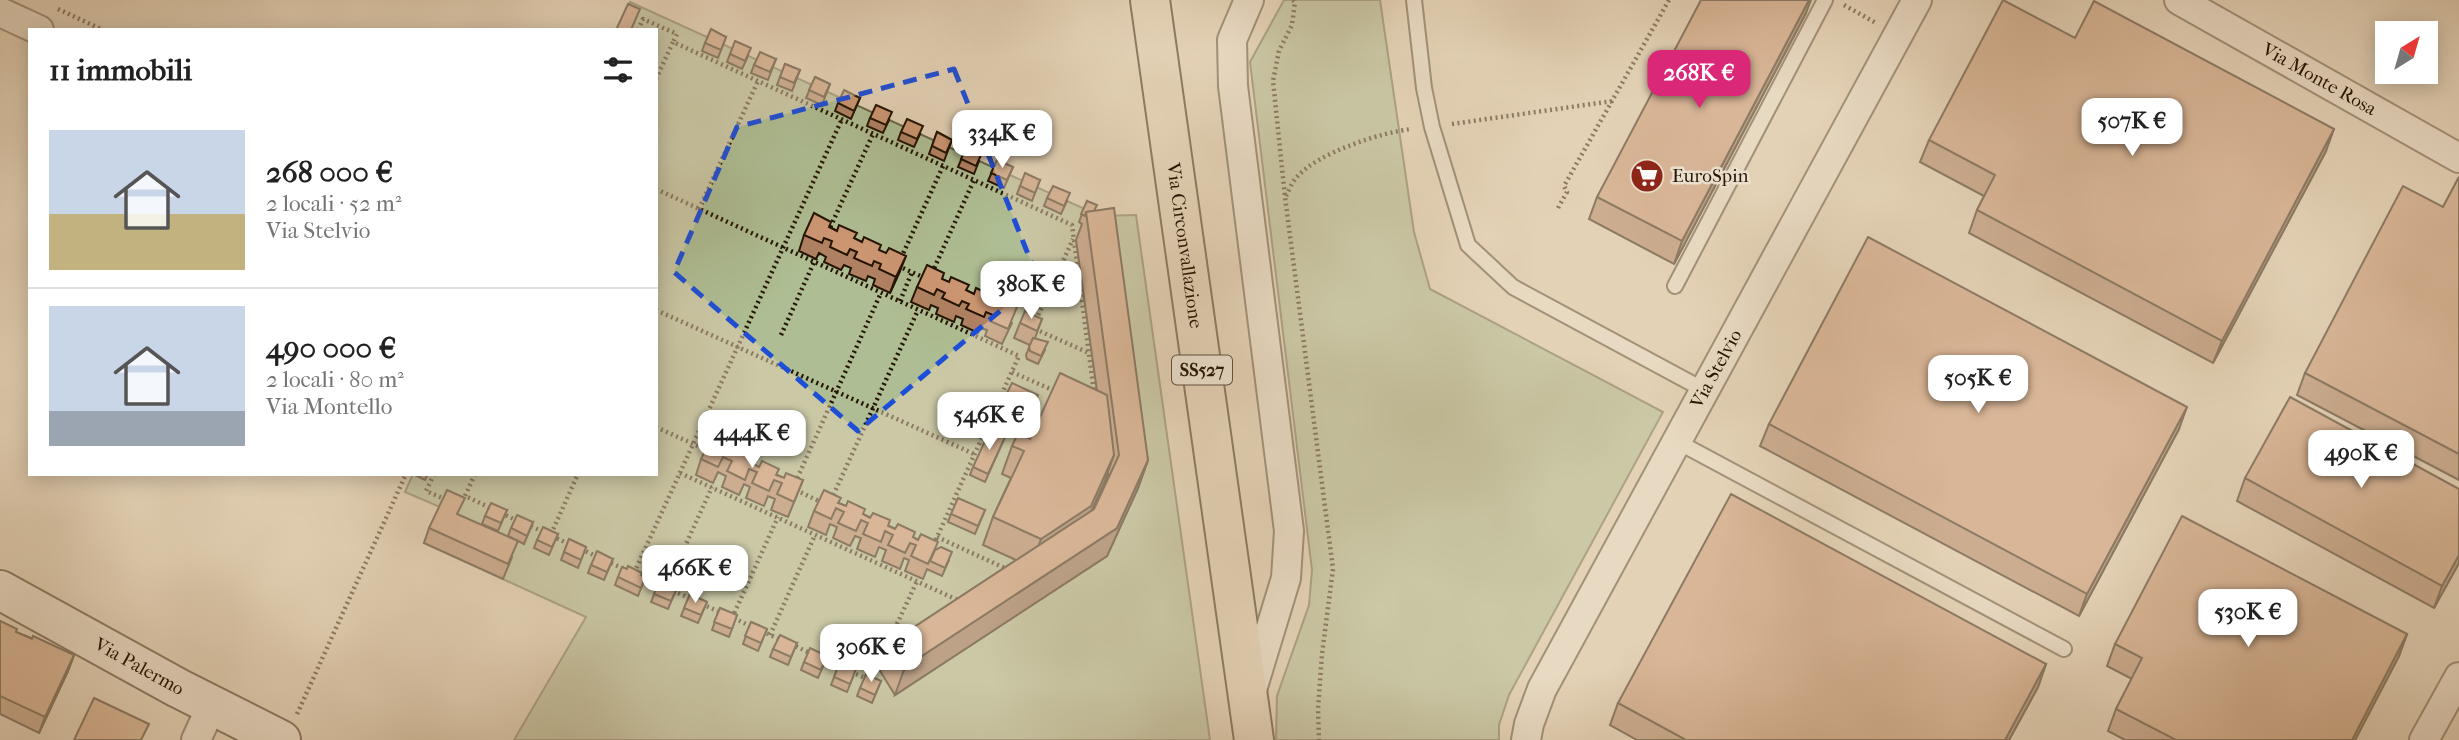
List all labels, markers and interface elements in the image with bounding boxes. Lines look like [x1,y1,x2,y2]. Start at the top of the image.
north arrow [2375,21,2438,84]
map controls [2375,21,2438,84]
street label: Via Monte Rosa [2257,38,2380,120]
pin: 268K € [1642,50,1756,110]
icon: filters [599,51,637,89]
text: 11 immobili [49,53,192,88]
text: 268K € [1663,59,1735,86]
pin: 507K € [2075,99,2189,158]
text: 507K € [2098,107,2166,134]
pin: 334K € [945,110,1059,170]
text: 334K € [968,119,1036,146]
text: 268 000 € [266,155,393,190]
supermarket icon: EuroSpin [1628,157,1666,195]
icon: home [105,158,189,242]
street label: Via Circonvallazione [1162,160,1207,330]
place label: EuroSpin [1672,165,1749,187]
text: 2 locali · 52 m² [266,190,401,217]
text: Via Stelvio [266,217,371,244]
pin: 380K € [974,262,1088,321]
text: 380K € [997,270,1066,297]
street label: Via Stelvio [1685,325,1747,413]
text: 490 000 € [266,331,396,366]
icon: home [105,334,189,418]
road number: SS527 [1172,356,1232,384]
pin: 505K € [1921,356,2035,415]
text: 505K € [1944,364,2012,391]
text: 2 locali · 80 m² [266,366,404,393]
pin: 546K € [932,392,1046,452]
text: Via Montello [266,393,392,420]
text: 546K € [953,401,1025,428]
pin: 444K € [695,410,809,470]
text: 444K € [714,419,790,446]
pin: 490K € [2304,430,2418,490]
text: 490K € [2324,439,2398,466]
pin: 466K € [638,546,752,605]
text: 466K € [658,554,732,581]
pin: 530K € [2191,590,2305,649]
text: 530K € [2214,598,2282,625]
pin: 306K € [814,624,928,684]
street label: Via Palermo [90,633,188,700]
text: 306K € [836,633,906,660]

